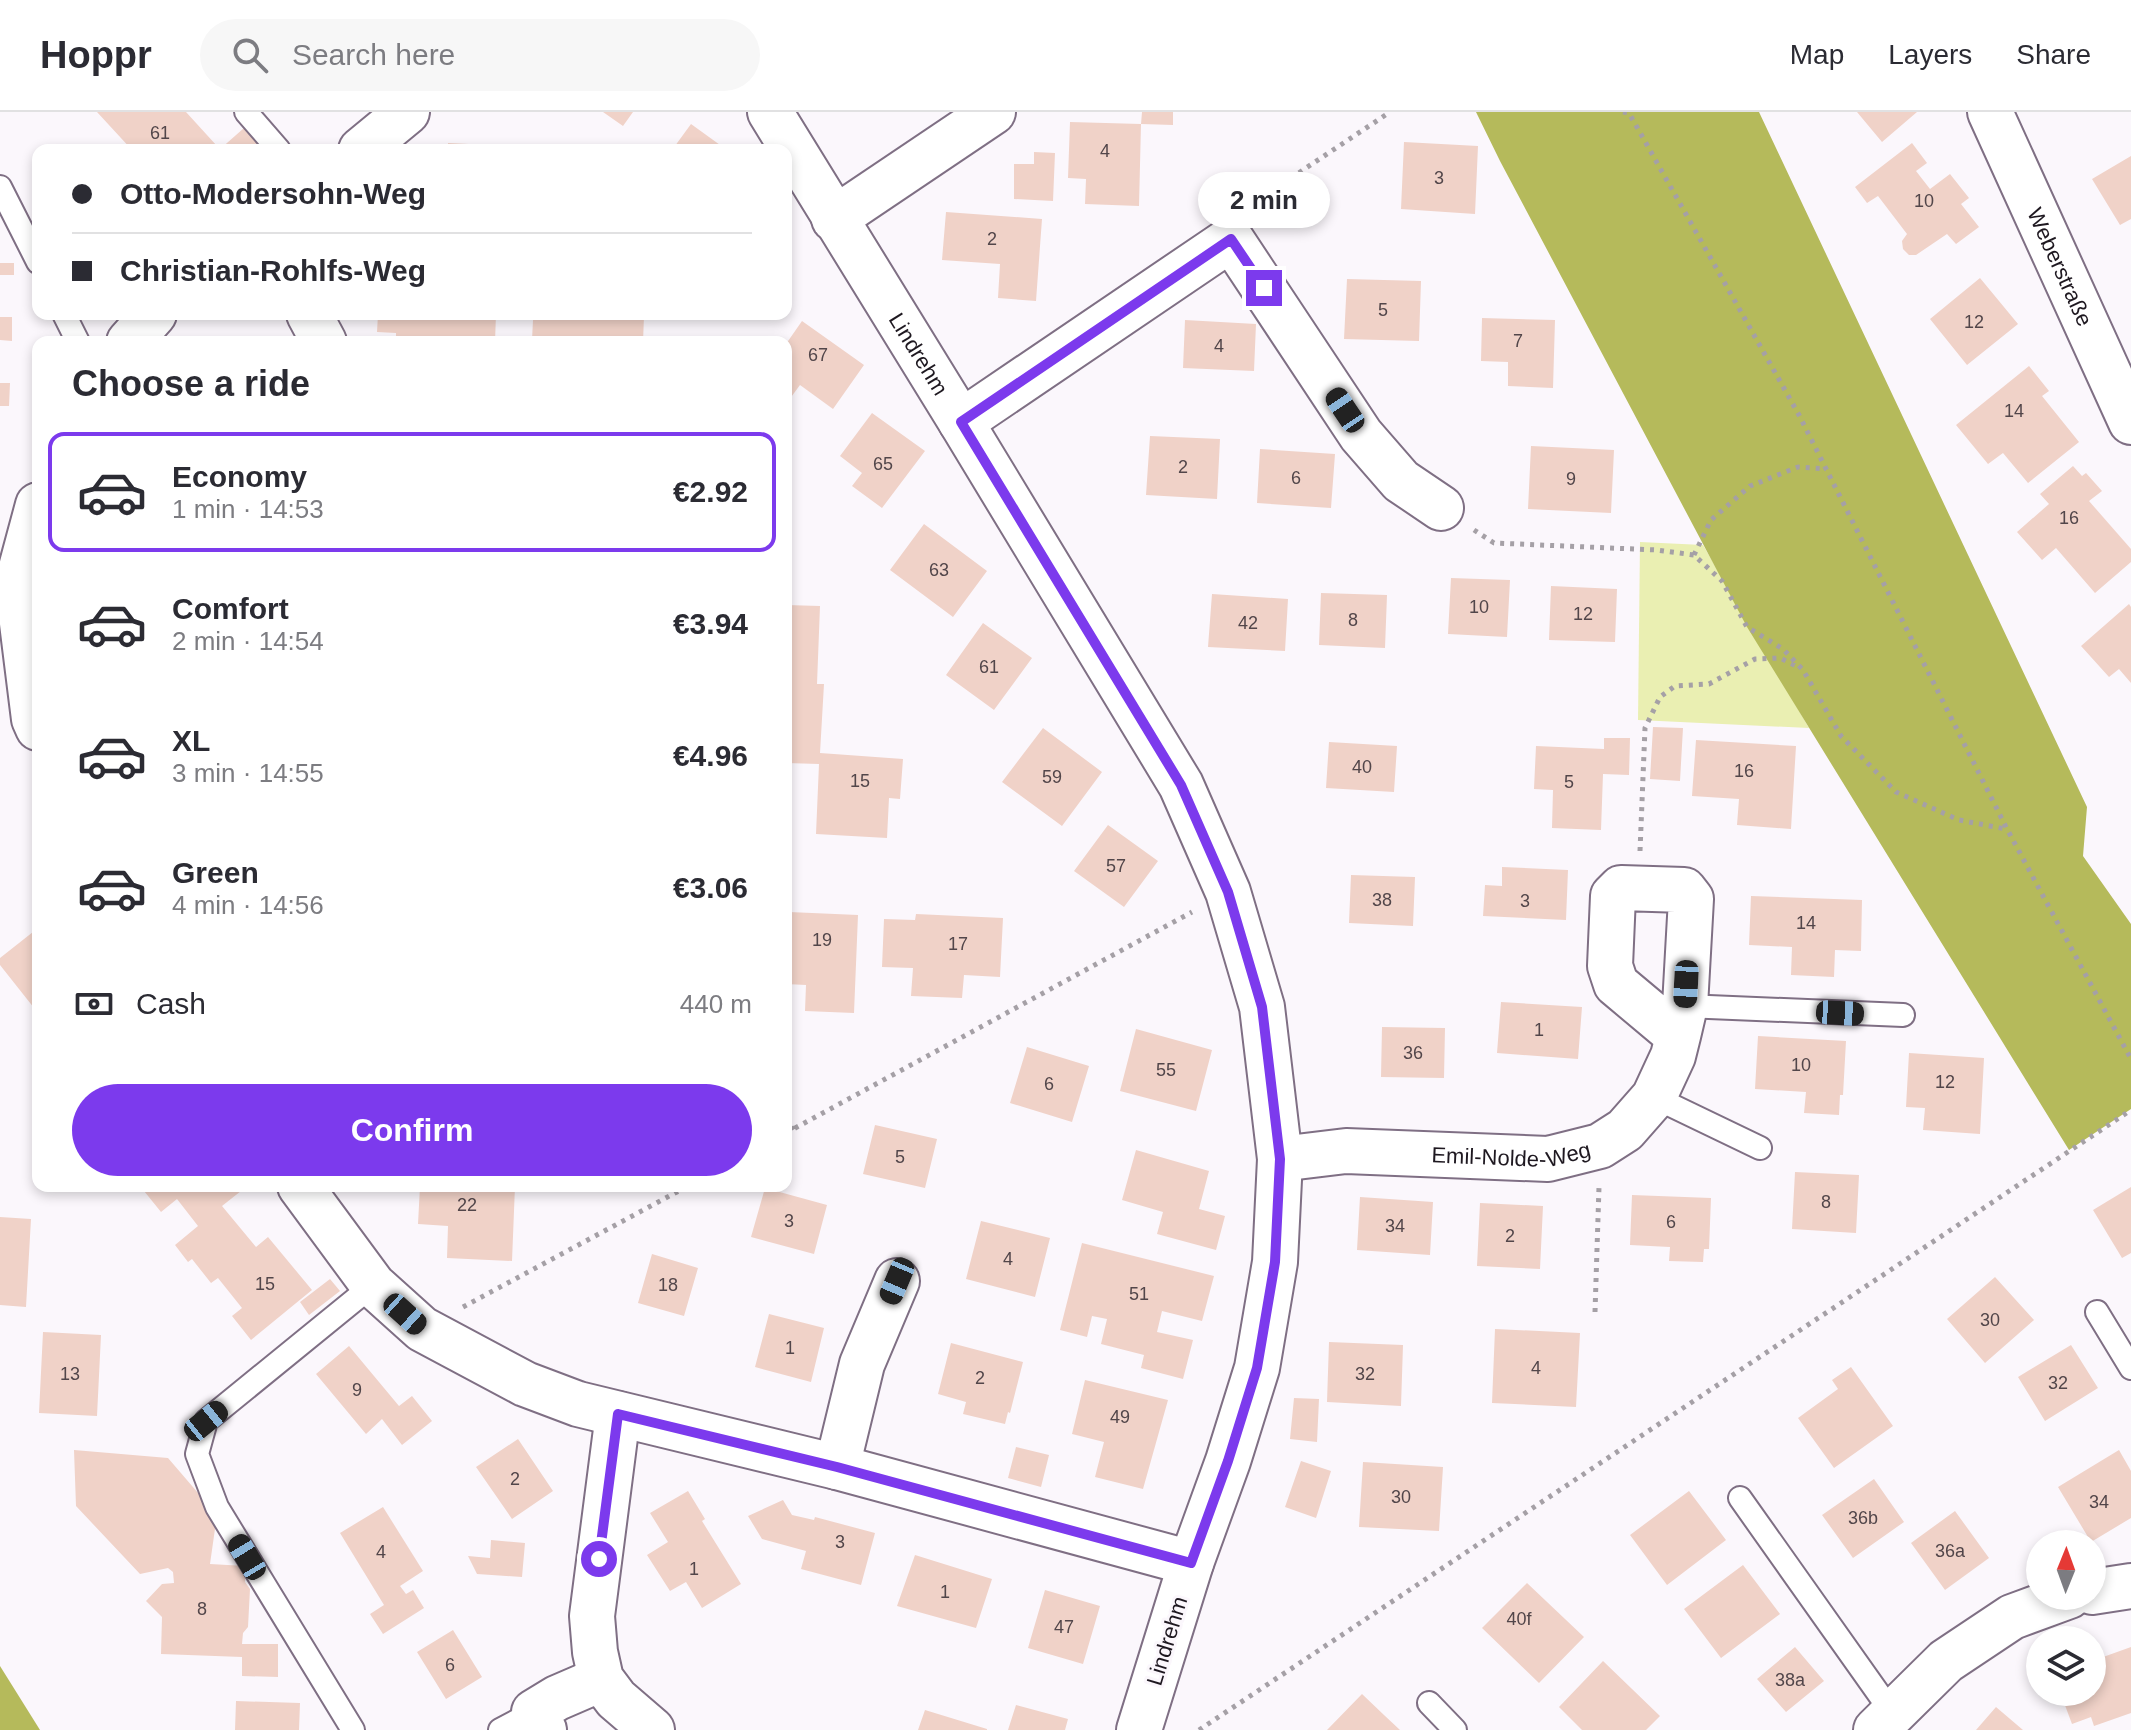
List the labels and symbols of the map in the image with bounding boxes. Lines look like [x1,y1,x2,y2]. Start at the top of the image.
house number: 61 [150,123,170,143]
house number: 4 [1100,141,1110,161]
house number: 3 [1434,168,1444,188]
callout: 2 min [1198,172,1330,228]
house number: 10 [1914,191,1934,211]
street label: Weberstraße [2023,204,2098,330]
house number: 2 [987,229,997,249]
route end [1246,270,1282,306]
house number: 5 [1378,300,1388,320]
street label: Lindrehm [884,308,954,399]
house number: 12 [1964,312,1984,332]
house number: 7 [1513,331,1523,351]
house number: 4 [1214,336,1224,356]
house number: 67 [808,345,828,365]
car [1322,383,1368,437]
house number: 14 [2004,401,2024,421]
house number: 65 [873,454,893,474]
house number: 2 [1178,457,1188,477]
house number: 6 [1291,468,1301,488]
house number: 9 [1566,469,1576,489]
house number: 16 [2059,508,2079,528]
house number: 63 [929,560,949,580]
house number: 10 [1469,597,1489,617]
house number: 12 [1573,604,1593,624]
house number: 8 [1348,610,1358,630]
house number: 42 [1238,613,1258,633]
house number: 61 [979,657,999,677]
house number: 40 [1352,757,1372,777]
house number: 16 [1734,761,1754,781]
house number: 59 [1042,767,1062,787]
house number: 15 [850,771,870,791]
house number: 5 [1564,772,1574,792]
house number: 57 [1106,856,1126,876]
house number: 38 [1372,890,1392,910]
house number: 3 [1520,891,1530,911]
house number: 14 [1796,913,1816,933]
house number: 19 [812,930,832,950]
house number: 17 [948,934,968,954]
car [1673,959,1699,1009]
car [1815,1000,1865,1026]
house number: 1 [1534,1020,1544,1040]
house number: 36 [1403,1043,1423,1063]
house number: 10 [1791,1055,1811,1075]
house number: 55 [1156,1060,1176,1080]
house number: 12 [1935,1072,1955,1092]
house number: 6 [1044,1074,1054,1094]
street label: Emil-Nolde-Weg [1431,1136,1593,1172]
house number: 5 [895,1147,905,1167]
house number: 8 [1821,1192,1831,1212]
house number: 22 [457,1195,477,1215]
house number: 3 [784,1211,794,1231]
house number: 6 [1666,1212,1676,1232]
house number: 34 [1385,1216,1405,1236]
house number: 2 [1505,1226,1515,1246]
house number: 4 [1003,1249,1013,1269]
car [877,1254,917,1308]
house number: 15 [255,1274,275,1294]
house number: 18 [658,1275,678,1295]
house number: 51 [1129,1284,1149,1304]
car [379,1289,431,1339]
house number: 30 [1980,1310,2000,1330]
house number: 1 [785,1338,795,1358]
house number: 4 [1531,1358,1541,1378]
house number: 13 [60,1364,80,1384]
house number: 32 [1355,1364,1375,1384]
house number: 2 [975,1368,985,1388]
house number: 32 [2048,1373,2068,1393]
house number: 9 [352,1380,362,1400]
car [180,1397,232,1445]
house number: 49 [1110,1407,1130,1427]
house number: 2 [510,1469,520,1489]
house number: 30 [1391,1487,1411,1507]
house number: 34 [2089,1492,2109,1512]
house number: 36b [1848,1508,1878,1528]
car [224,1530,270,1584]
north arrow [2026,1530,2106,1610]
house number: 3 [835,1532,845,1552]
route start [581,1541,617,1577]
house number: 36a [1935,1541,1966,1561]
house number: 4 [376,1542,386,1562]
house number: 1 [689,1559,699,1579]
house number: 1 [940,1582,950,1602]
street label: Lindrehm [1142,1593,1192,1689]
house number: 8 [197,1599,207,1619]
house number: 40f [1506,1609,1533,1629]
house number: 47 [1054,1617,1074,1637]
house number: 6 [445,1655,455,1675]
house number: 38a [1775,1670,1806,1690]

